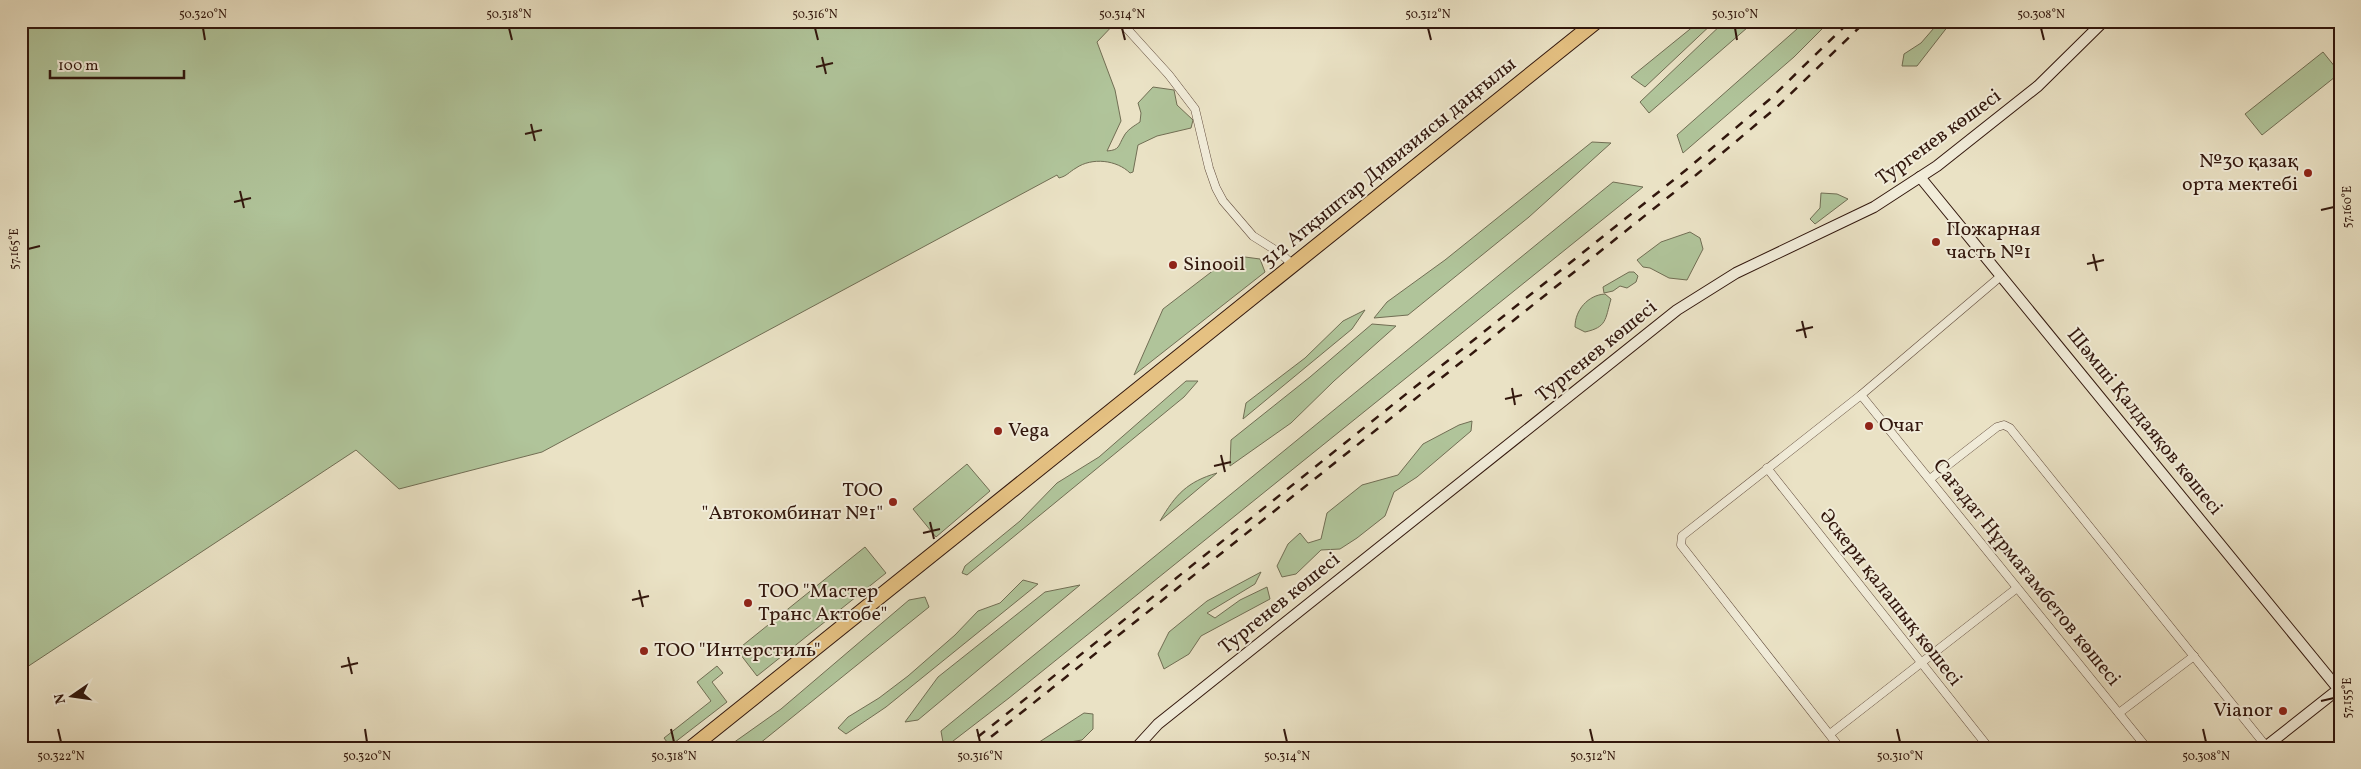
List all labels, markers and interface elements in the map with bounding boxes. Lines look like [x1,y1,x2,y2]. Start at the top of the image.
text: 50.320°N [179,7,227,23]
text: 50.318°N [486,7,532,23]
text: 50.316°N [792,7,838,23]
text: 50.314°N [1099,7,1145,23]
text: 50.312°N [1405,7,1451,23]
text: 50.310°N [1712,7,1758,23]
text: 50.308°N [2017,7,2065,23]
scale bar [50,48,184,80]
street label: 312 Атқыштар Дивизиясы даңғылы [1255,51,1523,275]
text: 100 m [58,56,98,77]
street label: Тургенев көшесі [1871,83,2007,193]
place label: №30 қазақ орта мектебі [2182,148,2299,199]
marker: №30 қазақ орта мектебі [2302,167,2314,179]
text: 57.160°E [2340,186,2356,228]
place label: Пожарная часть №1 [1946,216,2040,267]
text: 57.165°E [7,228,23,270]
marker: Пожарная часть №1 [1930,236,1942,248]
place label: Sinooil [1183,251,1245,279]
marker: Sinooil [1167,259,1179,271]
street label: Тургенев көшесі [1530,294,1664,410]
street label: Шәмші Қалдаяқов көшесі [2060,322,2228,522]
place label: Очаг [1879,412,1924,440]
place label: Vega [1008,417,1050,445]
marker: Очаг [1863,420,1875,432]
marker: Vega [992,425,1004,437]
street label: Сағадат Нұрмағамбетов көшесі [1925,453,2127,693]
place label: ТОО "Автокомбинат №1" [702,477,883,528]
marker: ТОО "Автокомбинат №1" [887,496,899,508]
street label: Әскери қалашық көшесі [1812,503,1968,693]
street label: Тургенев көшесі [1213,546,1347,662]
place label: ТОО "Мастер Транс Актобе" [758,578,887,629]
marker: ТОО "Мастер Транс Актобе" [742,597,754,609]
place label: ТОО "Интерстиль" [654,637,821,665]
marker: ТОО "Интерстиль" [638,645,650,657]
north arrow [48,672,98,722]
text: 57.155°E [2340,677,2356,719]
text: N [50,691,71,706]
place label: Vianor [2213,697,2273,725]
marker: Vianor [2277,705,2289,717]
text: 50.322°N [37,749,85,765]
text: 50.320°N [343,749,391,765]
text: 50.318°N [651,749,697,765]
text: 50.316°N [957,749,1003,765]
text: 50.314°N [1264,749,1310,765]
text: 50.312°N [1570,749,1616,765]
text: 50.310°N [1877,749,1923,765]
text: 50.308°N [2182,749,2230,765]

